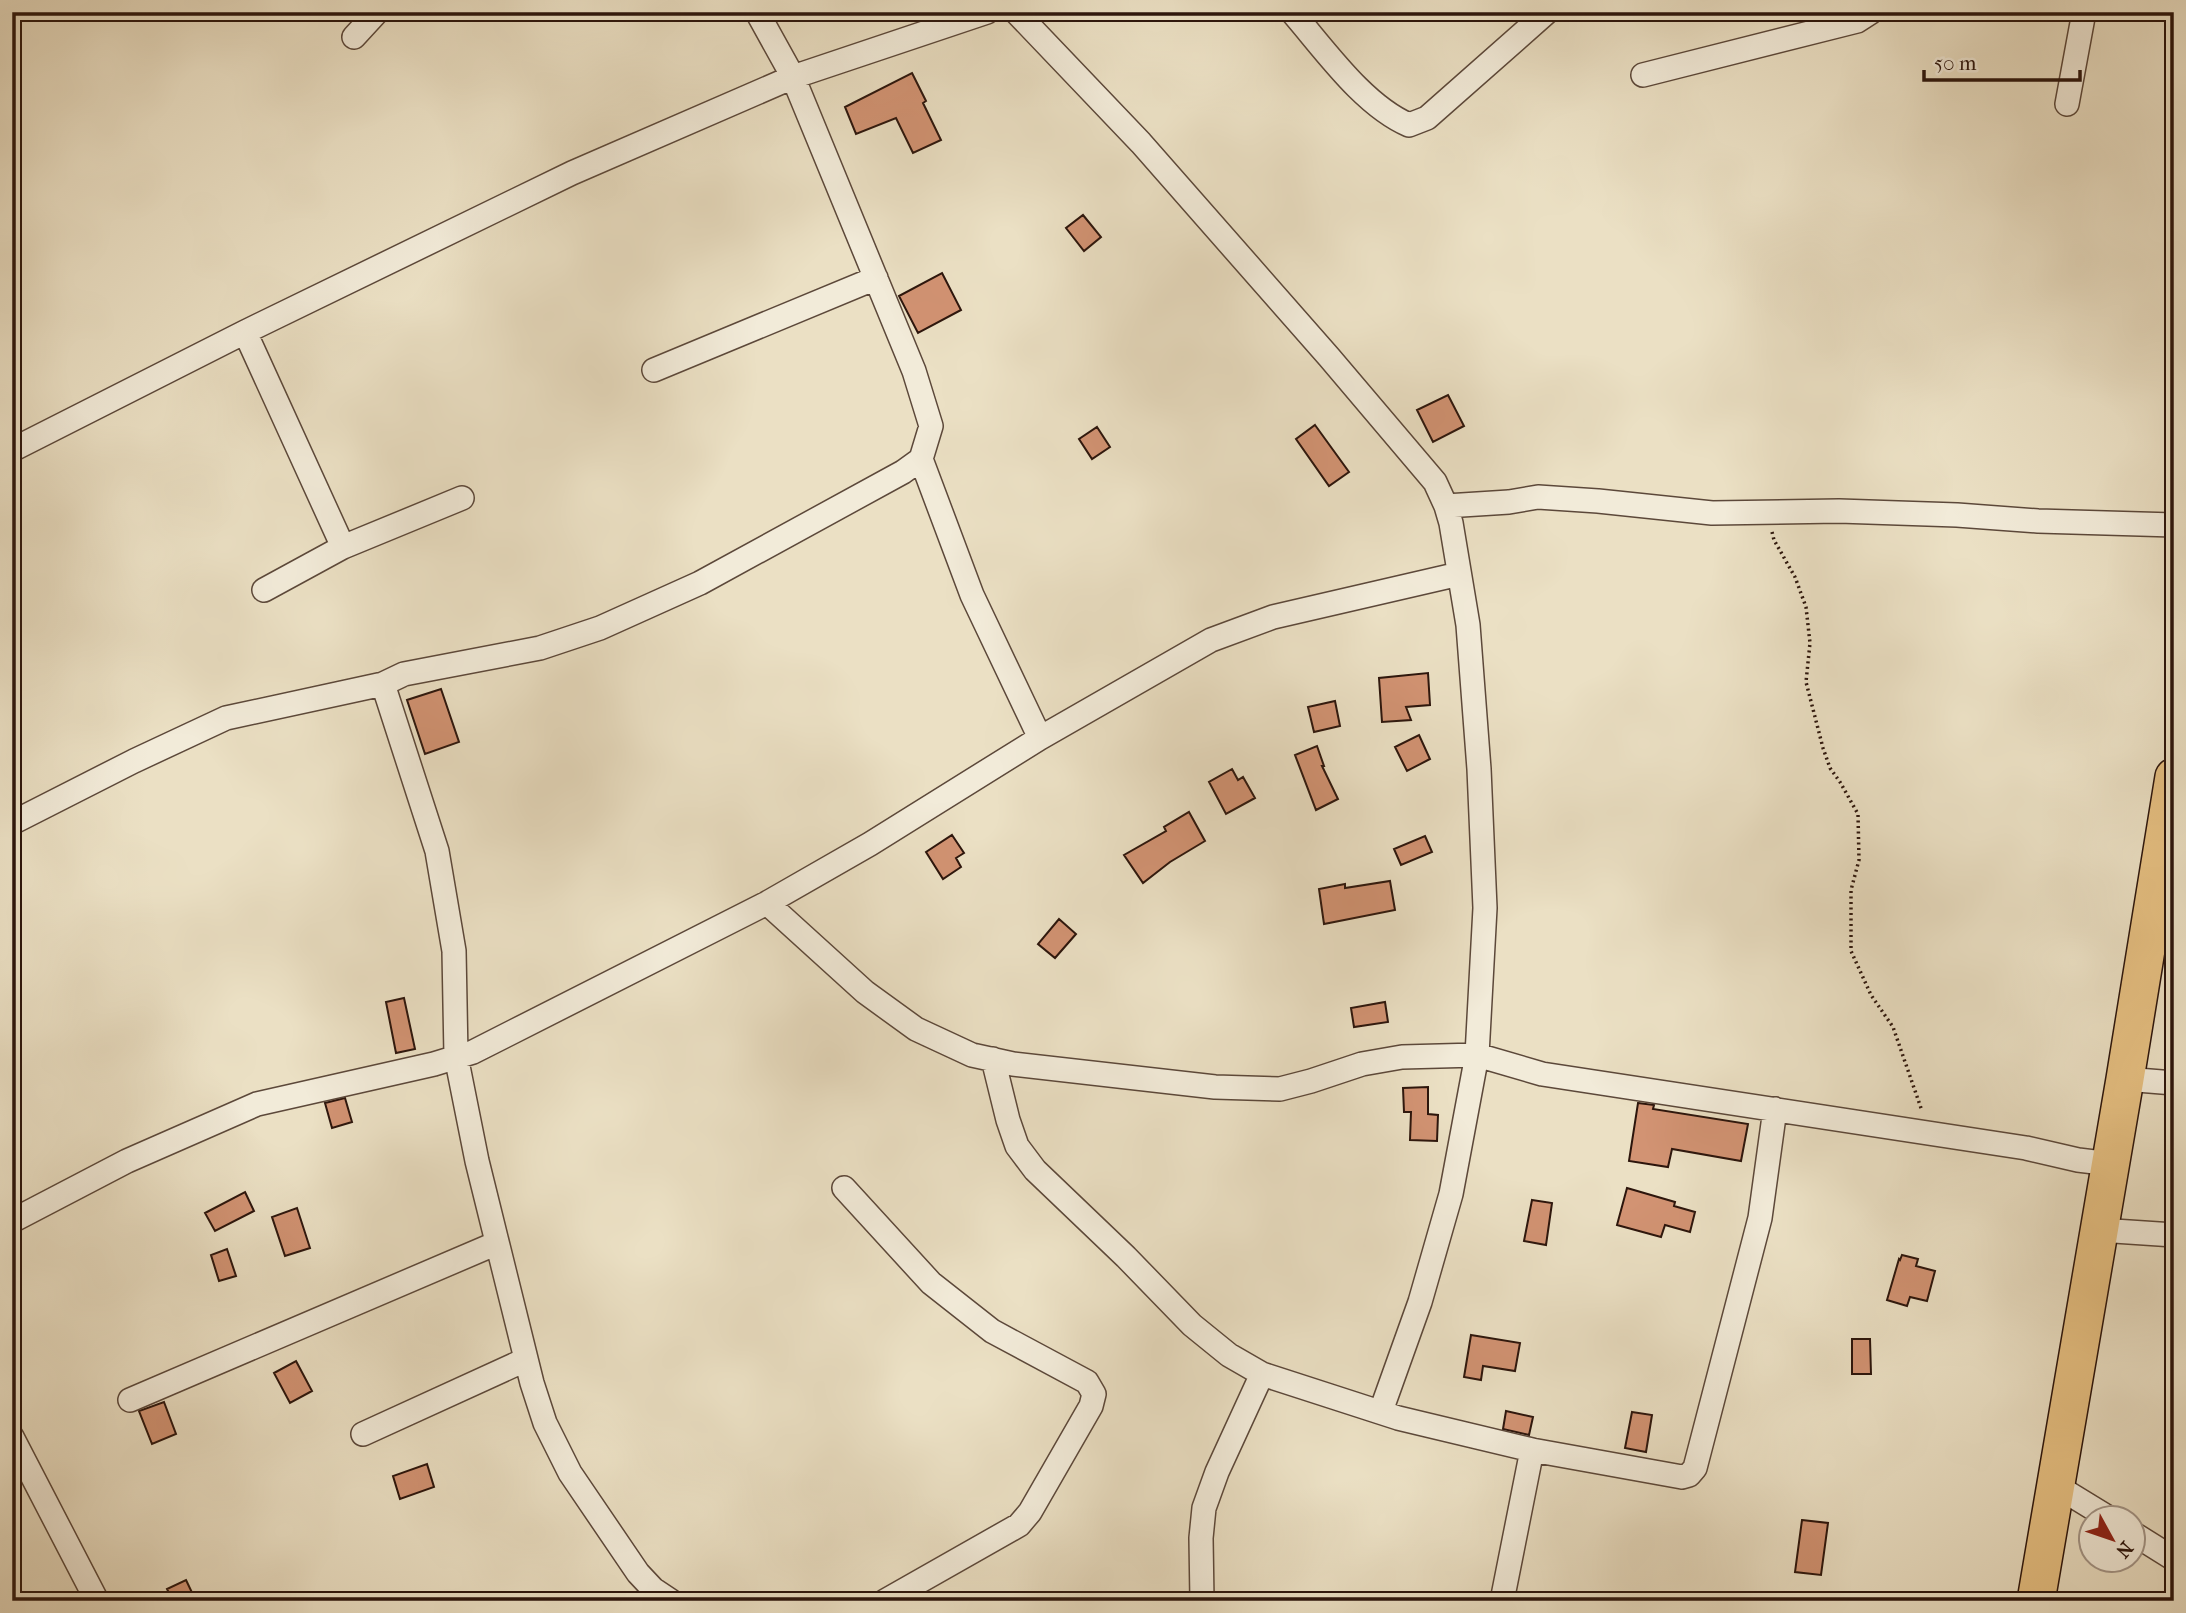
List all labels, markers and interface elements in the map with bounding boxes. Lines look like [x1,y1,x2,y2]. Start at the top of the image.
scale bar [1924,38,2079,82]
text: 50 m [1934,51,1977,75]
north arrow [2078,1504,2148,1574]
text: N [2111,1537,2137,1562]

